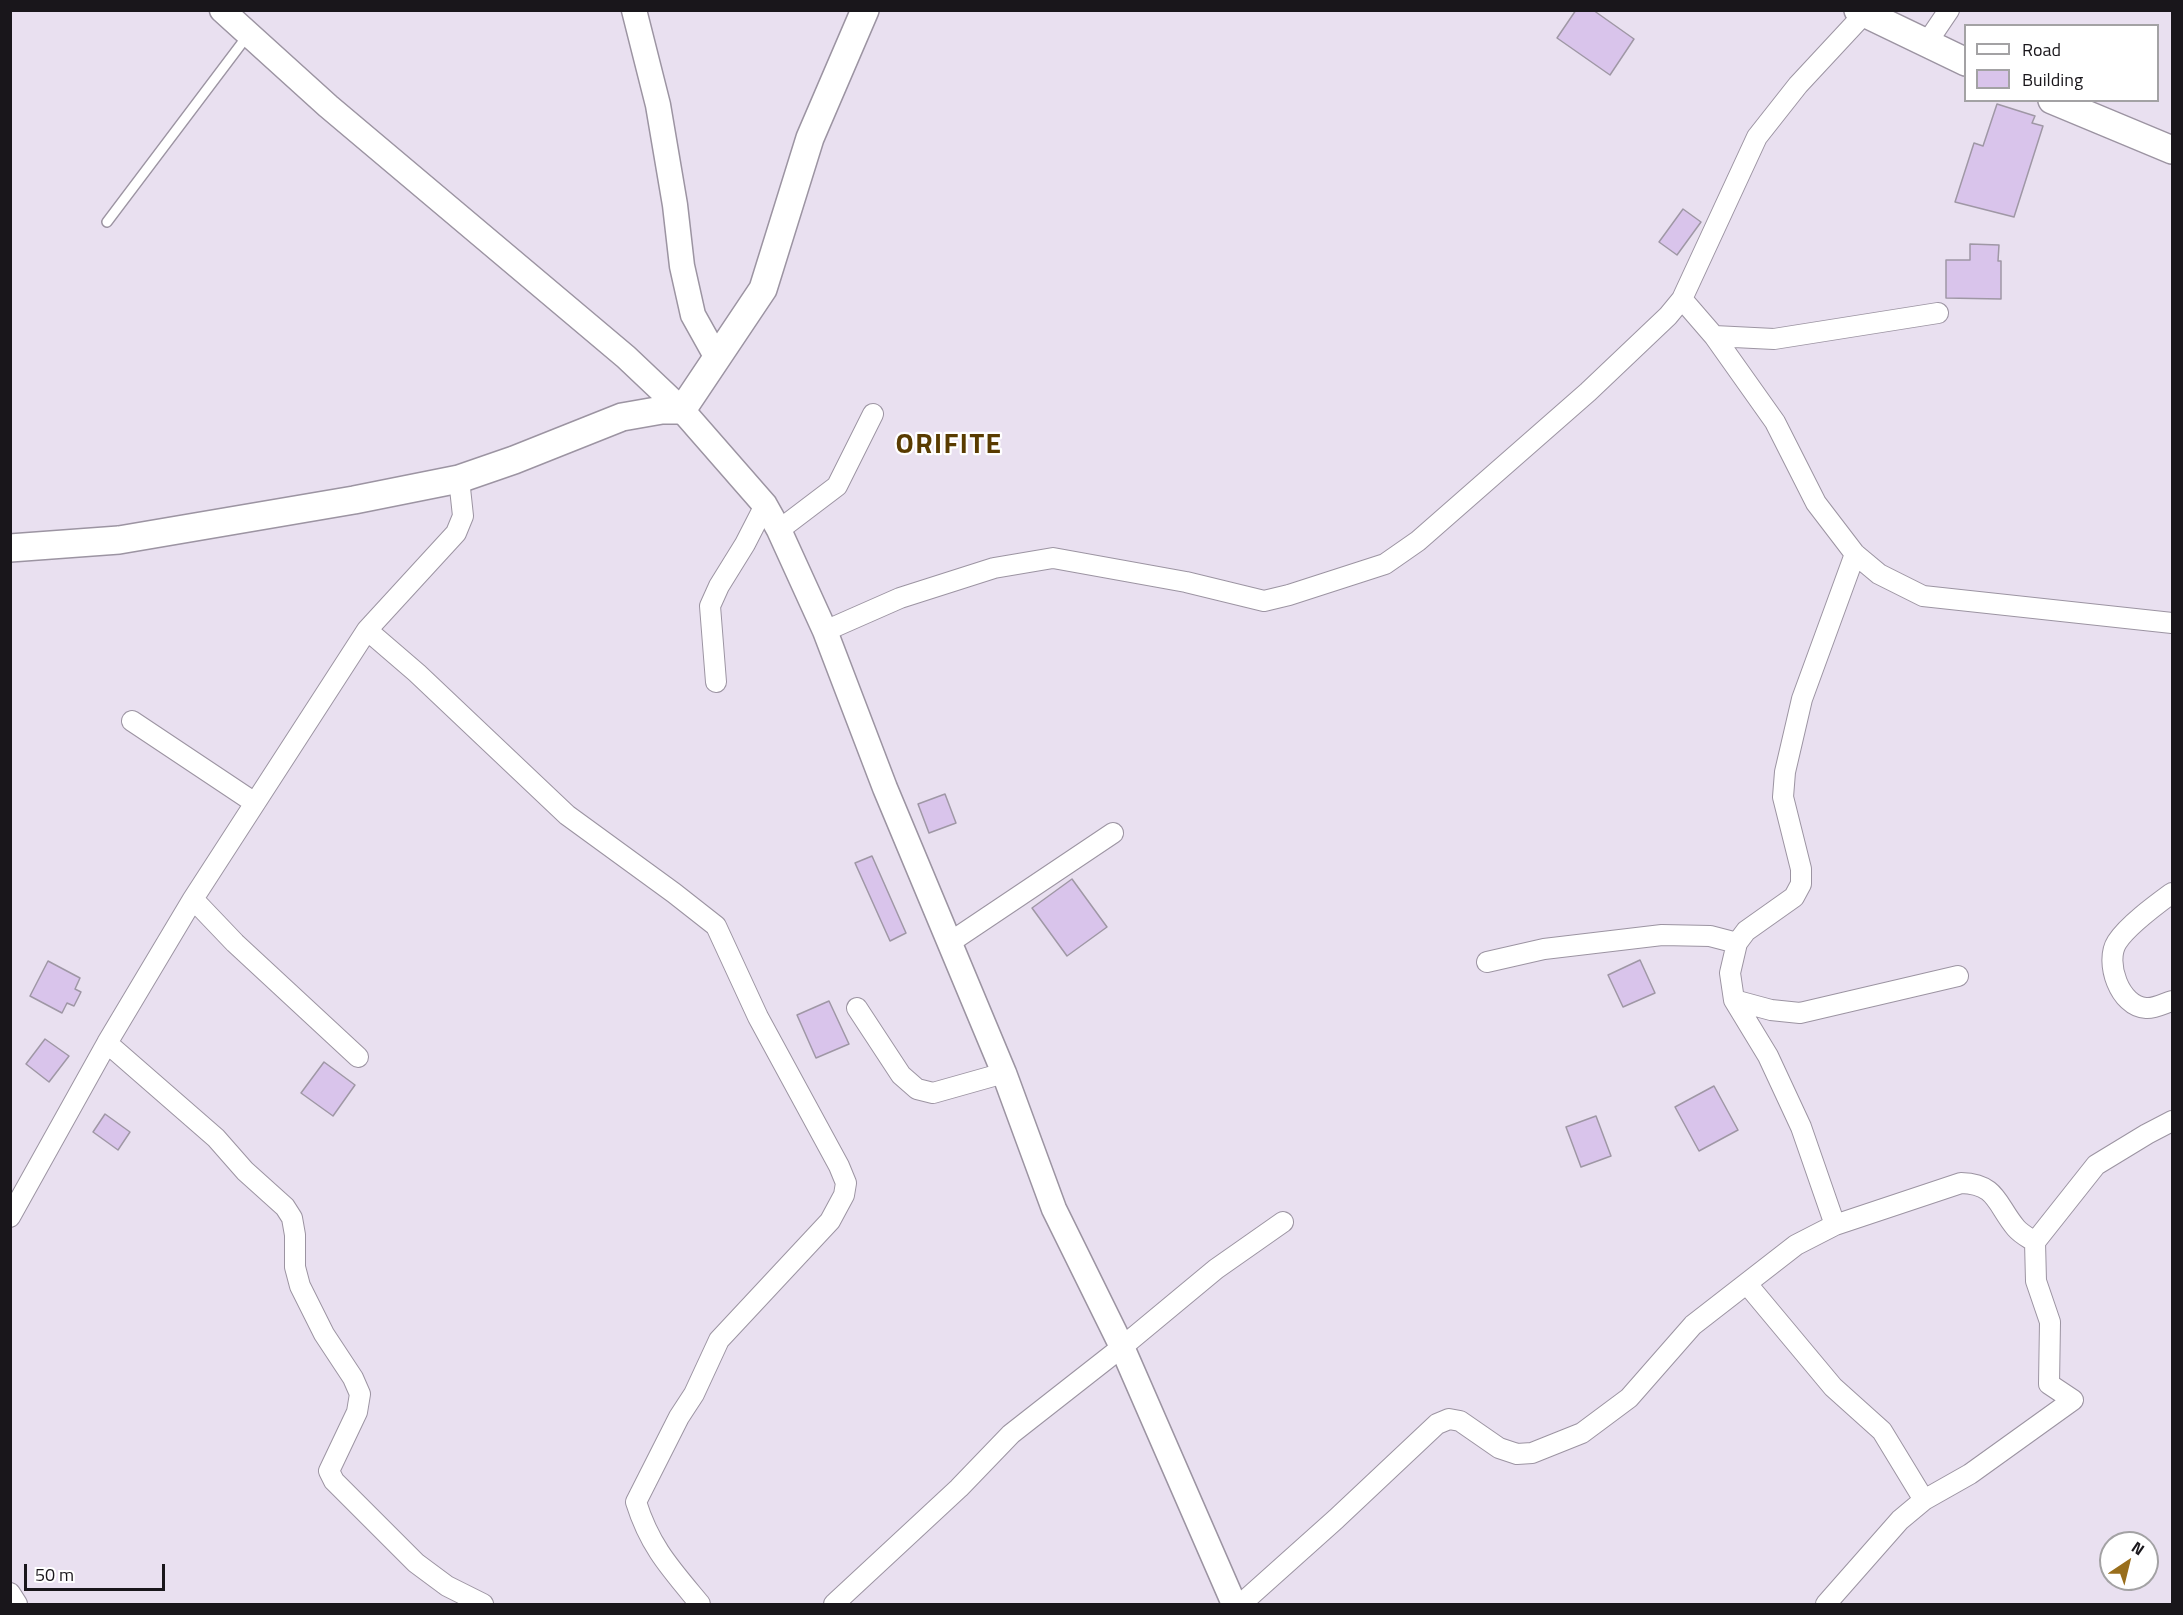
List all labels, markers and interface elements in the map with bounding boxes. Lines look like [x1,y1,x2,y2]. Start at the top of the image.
legend [1964,24,2159,102]
text: Road [2022,36,2061,63]
text: Building [2022,66,2083,93]
district label: ORIFITE [895,429,1003,463]
north arrow [2099,1531,2159,1591]
text: N [2127,1535,2150,1561]
scale bar [27,1552,168,1590]
text: 50 m [35,1561,74,1588]

